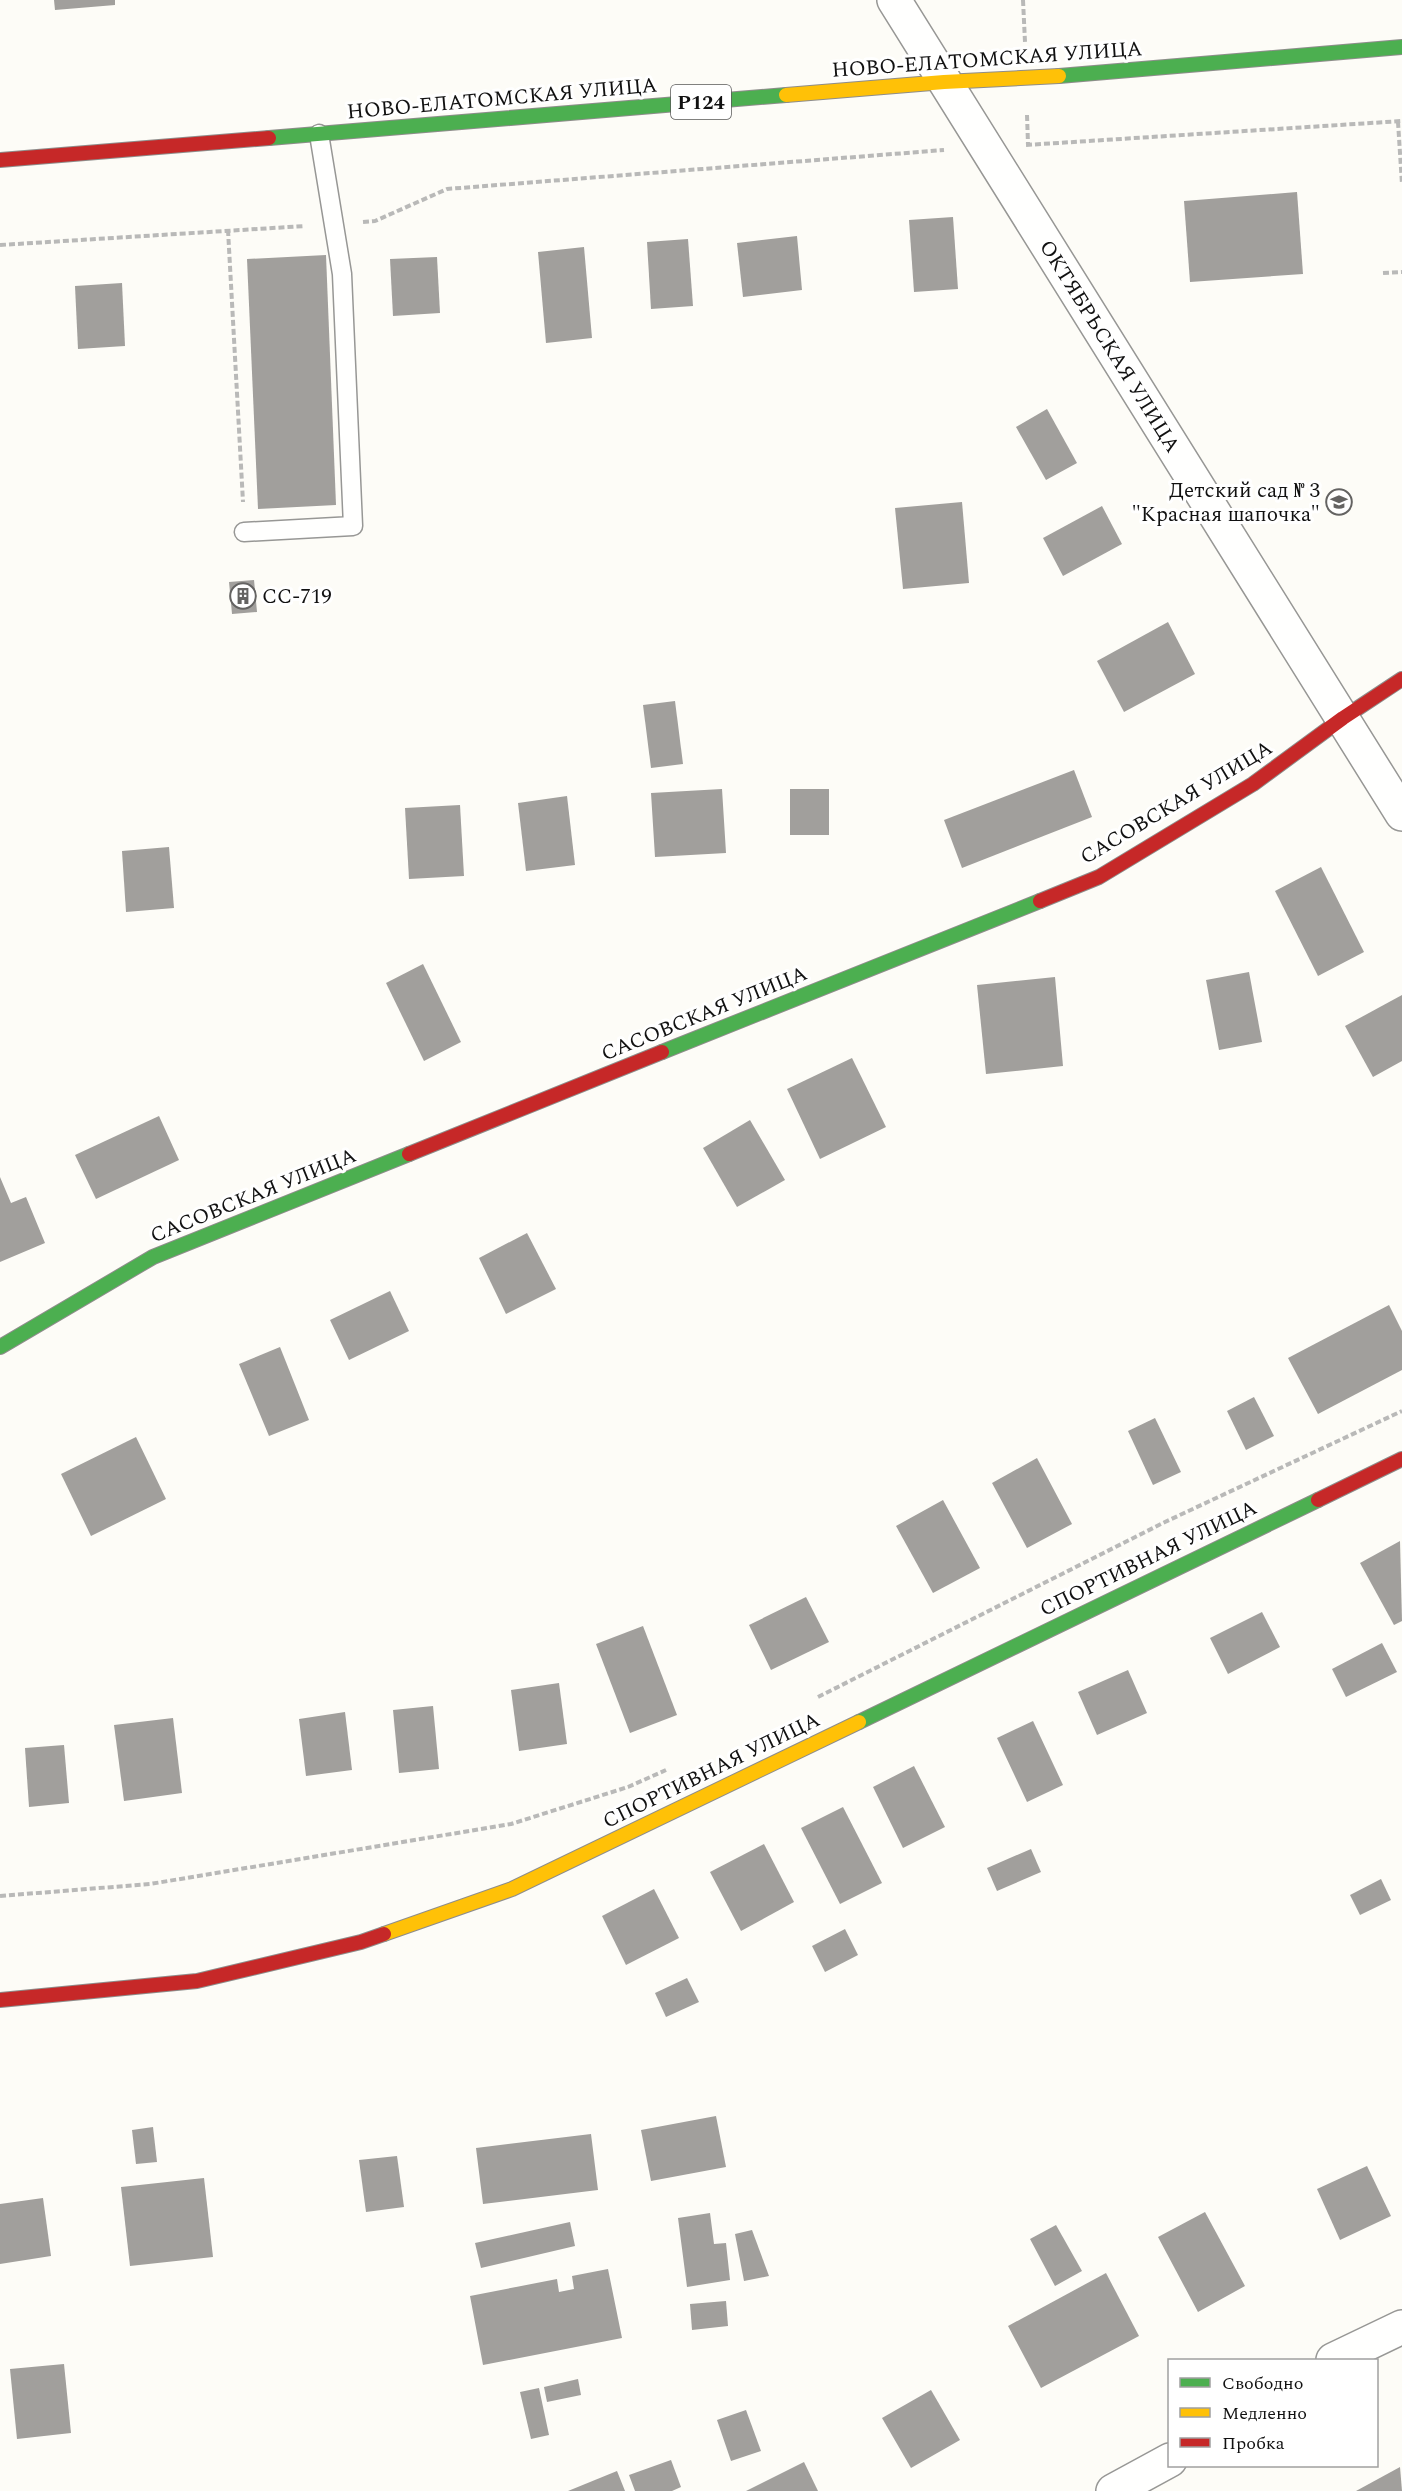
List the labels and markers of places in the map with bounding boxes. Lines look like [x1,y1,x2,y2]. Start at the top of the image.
place label: Детский сад № 3 "Красная шапочка" [1131,475,1320,531]
school or university icon: Детский сад № 3 "Красная шапочка" [1324,487,1354,517]
building icon: СС-719 [228,581,258,611]
place label: СС-719 [262,581,332,613]

